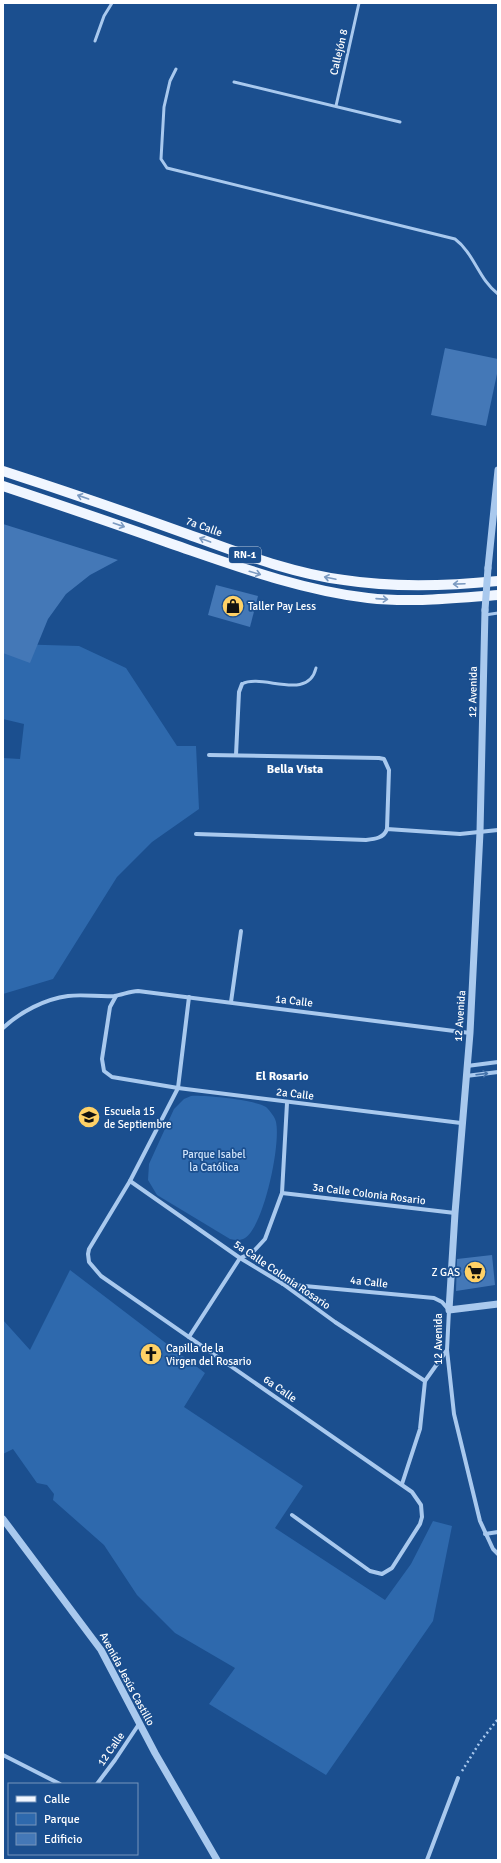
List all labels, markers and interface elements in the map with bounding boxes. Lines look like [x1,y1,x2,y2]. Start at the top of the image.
street label: Callejón 8 [327,28,351,76]
one-way arrow [76,493,89,500]
street label: 7a Calle [184,514,224,540]
one-way arrow [113,522,125,530]
one-way arrow [200,536,212,544]
road number: RN-1 [229,547,261,563]
one-way arrow [249,570,262,577]
one-way arrow [323,573,336,581]
one-way arrow [453,581,466,588]
shop icon: Taller Pay Less [220,593,246,619]
one-way arrow [375,595,388,602]
place label: Taller Pay Less [248,600,316,613]
street label: 12 Avenida [466,666,480,718]
district label: Bella Vista [267,762,323,777]
street label: 12 Avenida [452,989,468,1042]
street label: 1a Calle [274,992,314,1010]
district label: El Rosario [255,1069,309,1084]
one-way arrow [475,1071,488,1078]
street label: 2a Calle [275,1085,315,1103]
school or university icon: Escuela 15 de Septiembre [76,1104,102,1130]
place label: Escuela 15 de Septiembre [104,1105,172,1131]
park label: Parque Isabel la Católica [182,1148,246,1174]
street label: 3a Calle Colonia Rosario [312,1181,427,1207]
street label: 5a Calle Colonia Rosario [231,1238,333,1312]
supermarket icon: Z GAS [462,1259,488,1285]
place label: Z GAS [431,1266,460,1279]
street label: 4a Calle [350,1274,388,1290]
street label: 12 Avenida [432,1313,445,1365]
church icon: Capilla de la Virgen del Rosario [138,1341,164,1367]
place label: Capilla de la Virgen del Rosario [166,1342,252,1368]
street label: 6a Calle [261,1373,299,1405]
street label: Avenida Jesús Castillo [97,1630,157,1728]
street label: 12 Calle [95,1730,127,1768]
legend [8,1783,138,1855]
text: Calle [44,1792,70,1807]
text: Parque [44,1812,80,1827]
text: Edificio [44,1832,82,1847]

